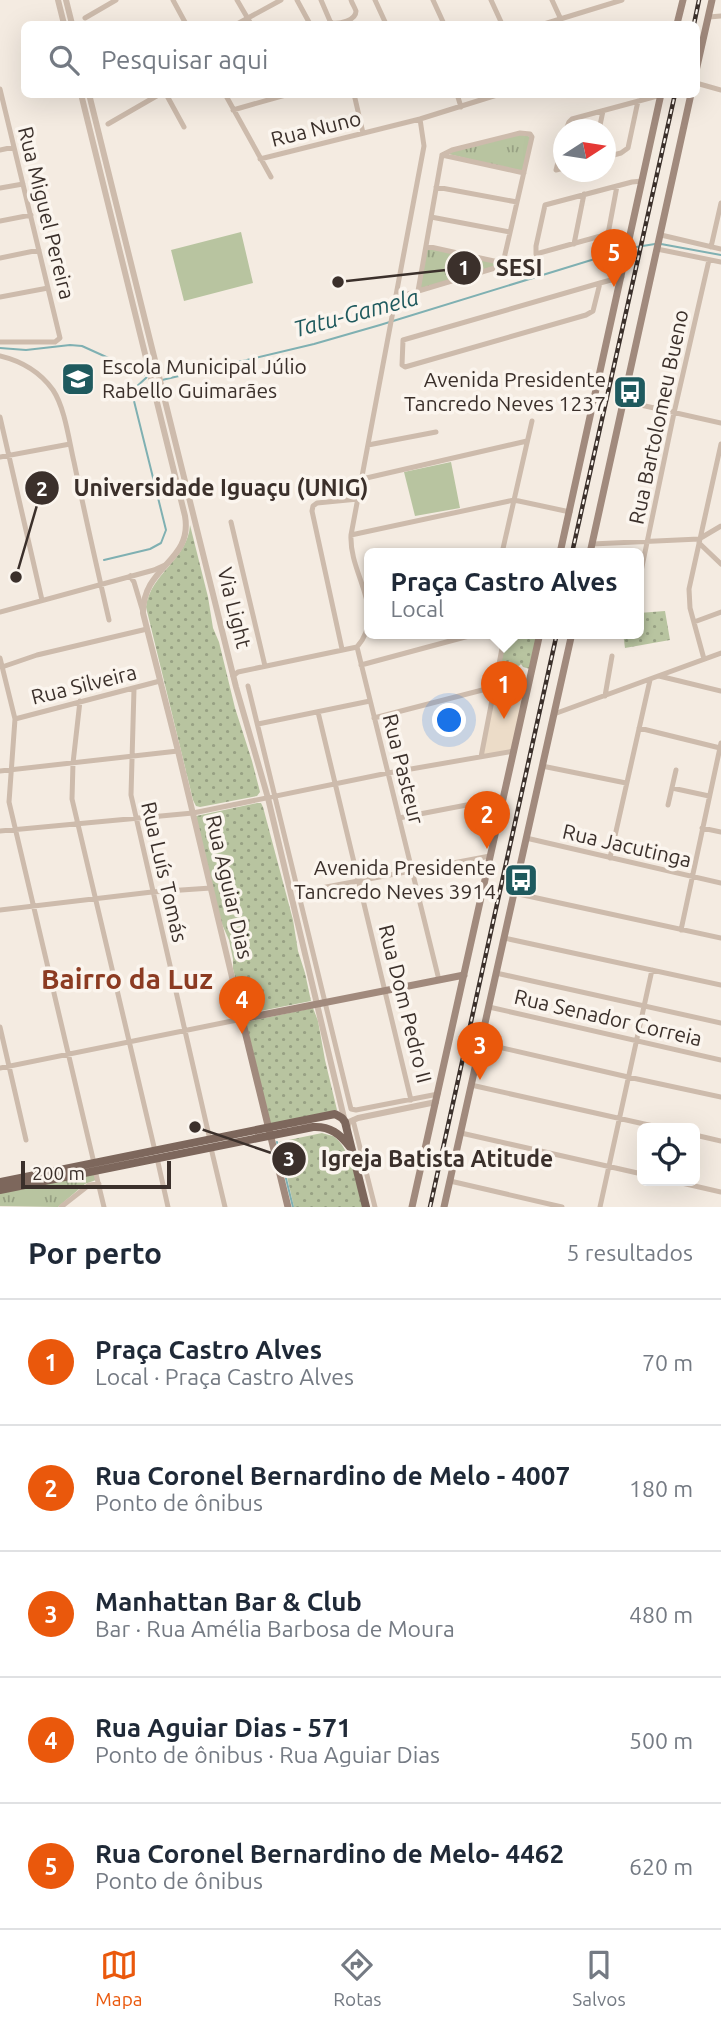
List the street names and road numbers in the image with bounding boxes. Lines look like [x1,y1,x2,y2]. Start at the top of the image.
street label: Rua Nuno [268,105,363,151]
street label: Rua Miguel Pereira [14,124,80,302]
street label: Rua Bartolomeu Bueno [624,307,693,526]
street label: Via Light [213,565,257,651]
street label: Rua Silveira [29,659,139,709]
street label: Rua Pasteur [379,711,429,826]
street label: Rua Luís Tomás [137,799,193,944]
street label: Rua Aguiar Dias [202,813,258,961]
street label: Rua Jacutinga [560,819,694,872]
street label: Rua Dom Pedro II [375,922,437,1086]
street label: Rua Senador Correia [512,984,704,1050]

